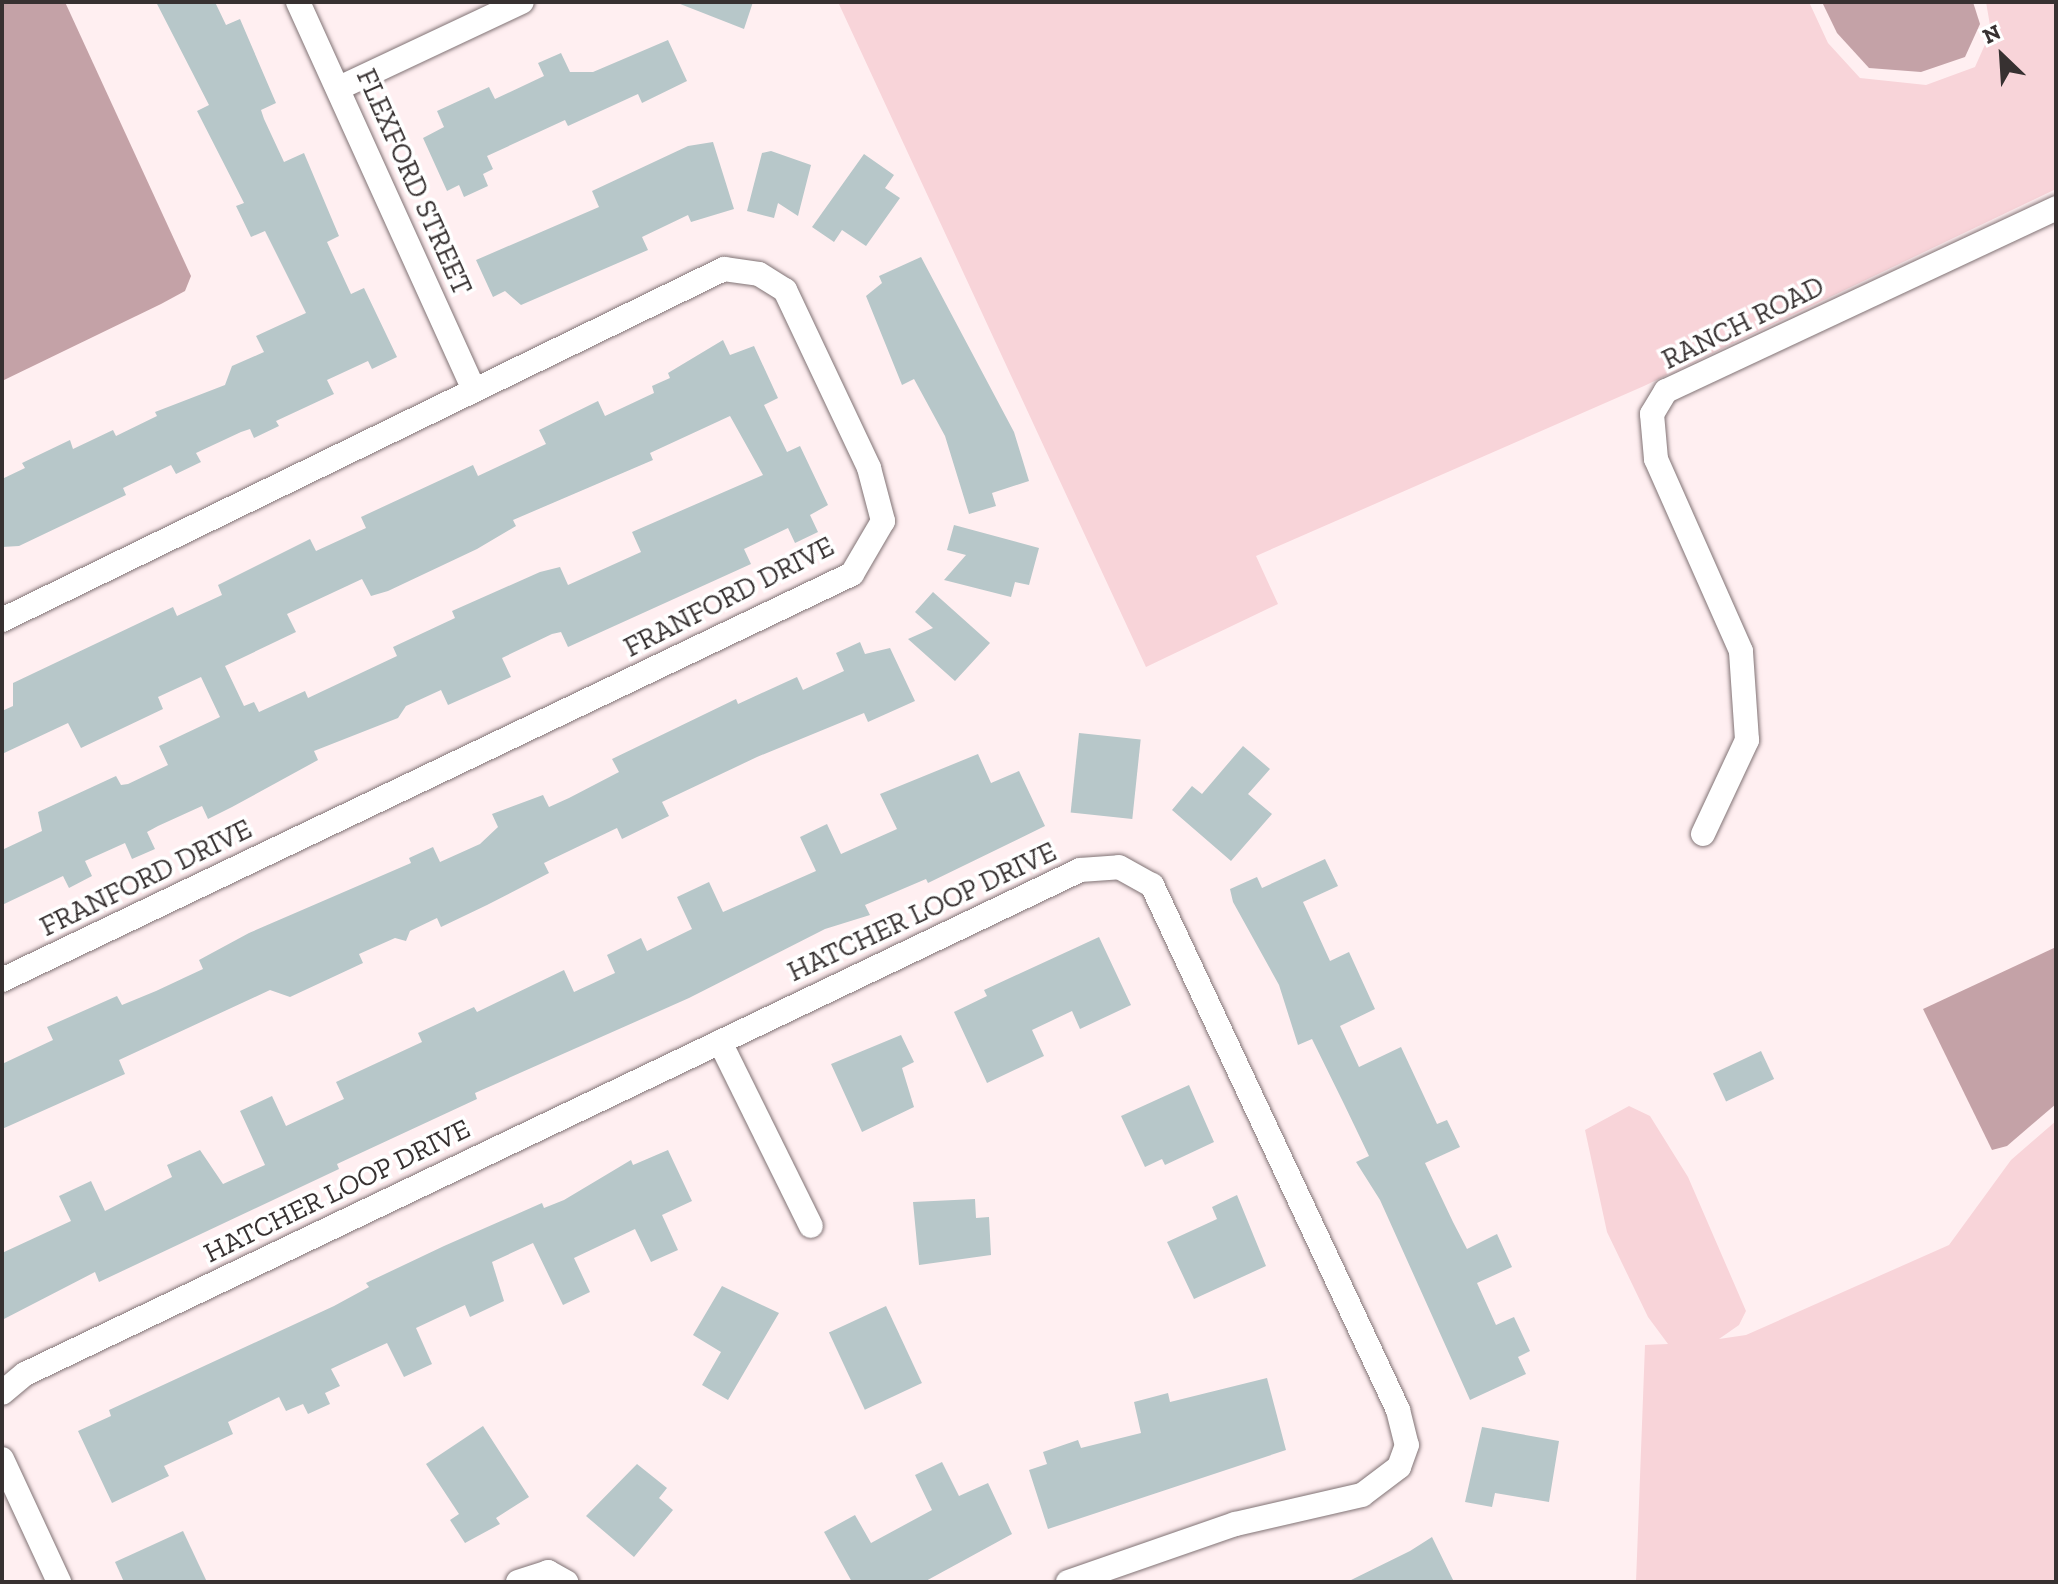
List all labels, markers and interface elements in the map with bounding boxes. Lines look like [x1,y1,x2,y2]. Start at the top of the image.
north arrow [1962,16,2042,96]
text: N [1978,18,2005,50]
street label: FLEXFORD STREET [349,64,479,300]
street label: RANCH ROAD [1657,269,1829,377]
street label: FRANFORD DRIVE [618,530,840,664]
street label: FRANFORD DRIVE [35,812,257,944]
street label: HATCHER LOOP DRIVE [782,835,1062,989]
street label: HATCHER LOOP DRIVE [198,1112,476,1270]

